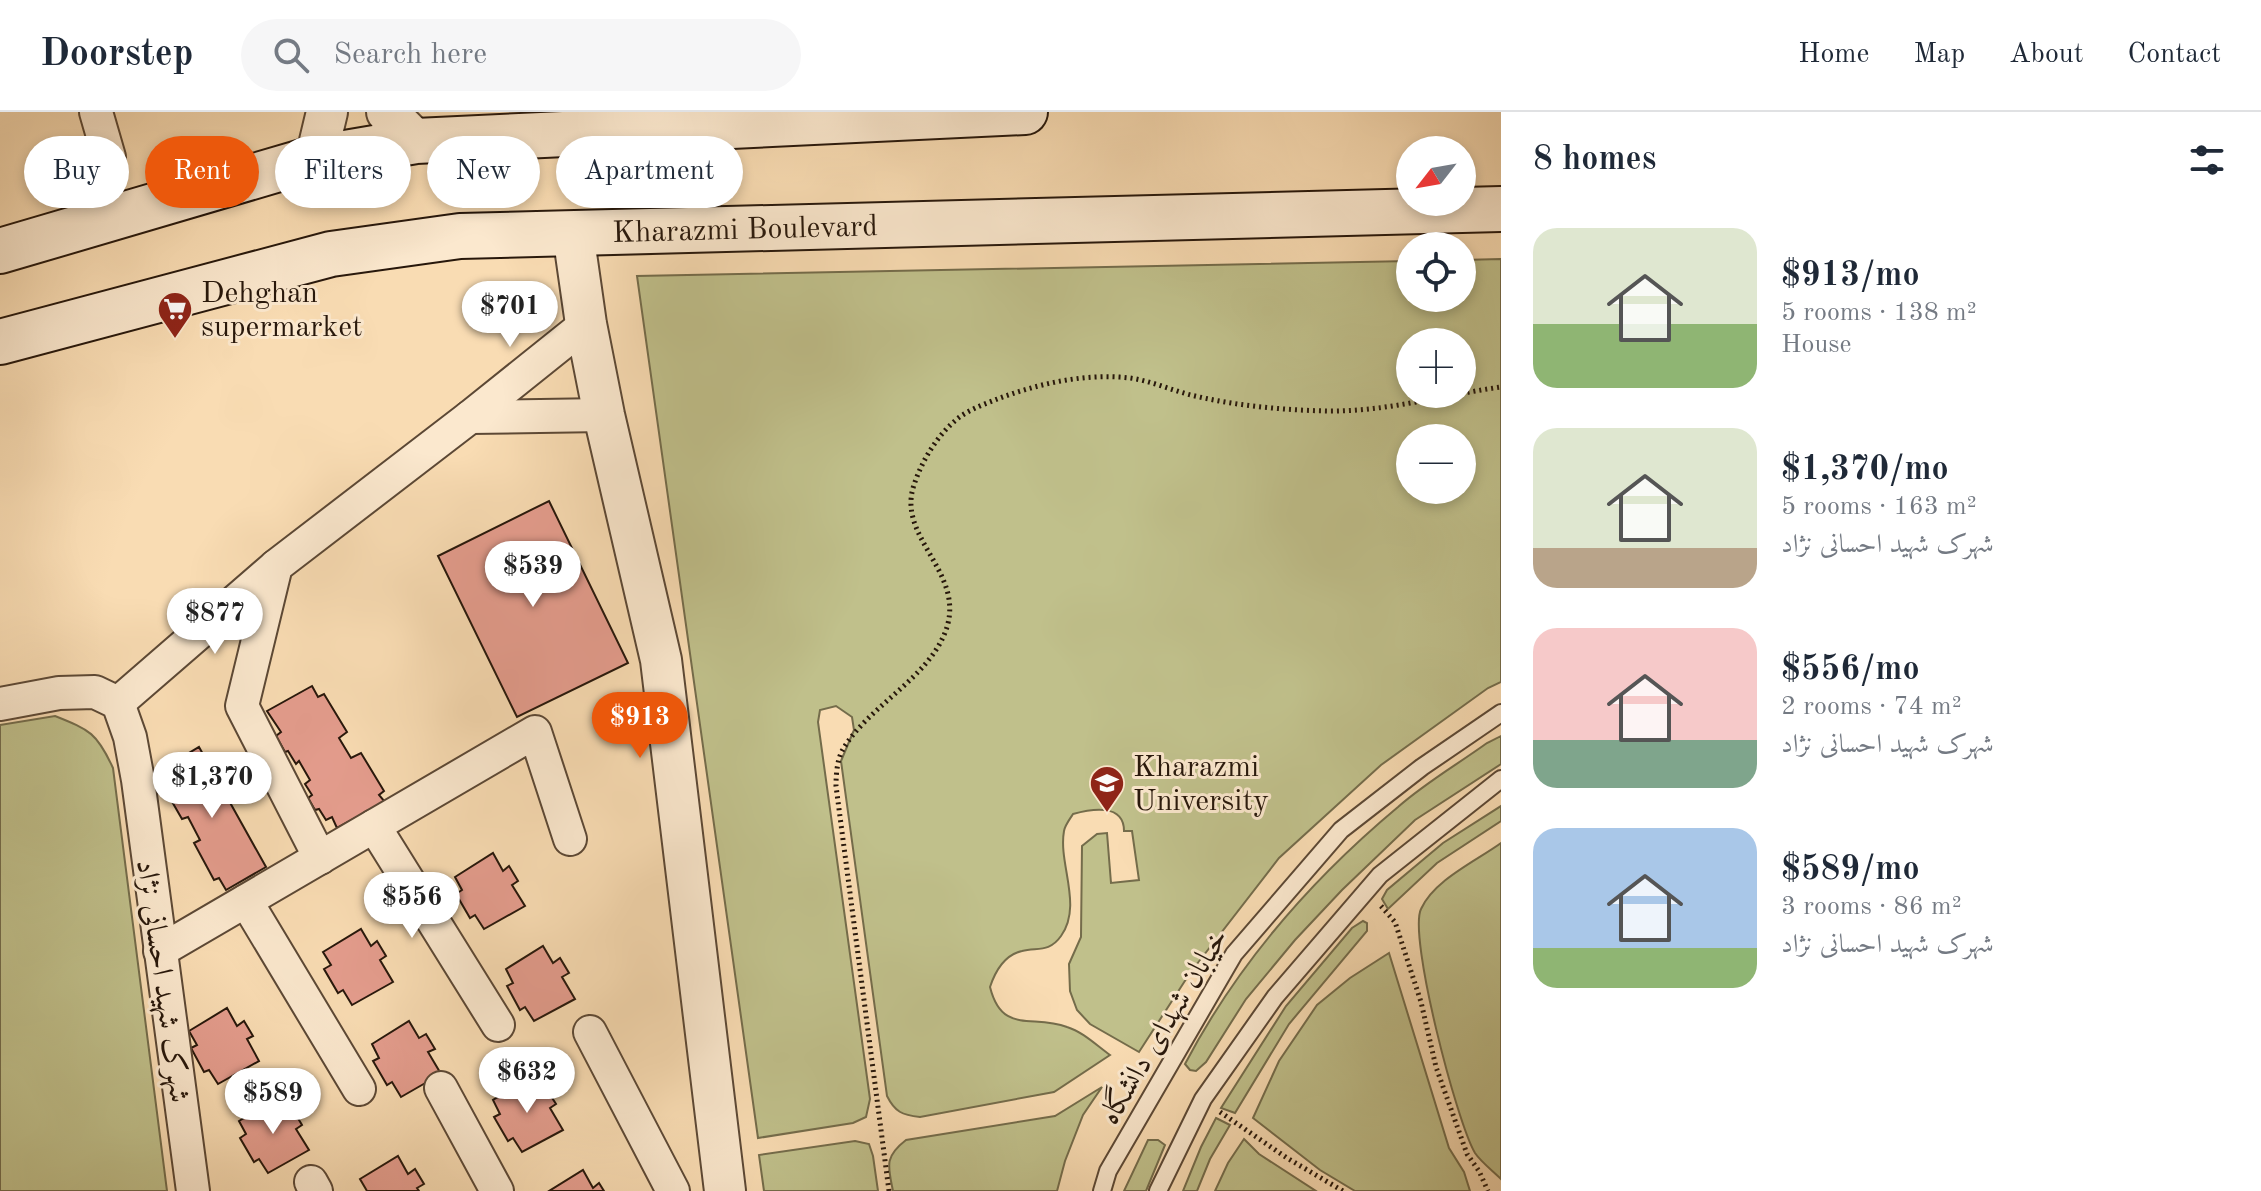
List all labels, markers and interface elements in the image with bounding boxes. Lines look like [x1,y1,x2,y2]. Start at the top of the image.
search box [241,19,801,91]
icon: search [269,33,313,77]
text: Doorstep [40,36,193,74]
text: Search here [333,40,487,70]
text: Home [1798,41,1869,69]
text: Map [1913,41,1965,69]
text: About [2009,41,2084,69]
text: Contact [2128,41,2221,69]
chip: Buy [24,136,129,208]
chip: Rent [145,136,259,208]
chip: Filters [275,136,411,208]
chip: New [427,136,540,208]
chip: Apartment [556,136,743,208]
north arrow [1396,136,1476,216]
map controls [1396,136,1476,504]
icon: filters [2185,138,2229,182]
text: 8 homes [1533,143,1656,177]
street label: Kharazmi Boulevard [612,212,878,249]
button: locate [1396,232,1476,312]
text: $913/mo [1781,259,1920,293]
icon: home [1597,260,1693,356]
place label: Dehghan supermarket [201,279,363,343]
pin: $701 [463,281,557,349]
supermarket icon: Dehghan supermarket [156,290,194,340]
text: $701 [480,294,540,320]
text: 5 rooms · 138 m² [1781,300,1977,326]
button: + [1396,328,1476,408]
text: House [1781,332,1852,358]
button: − [1396,424,1476,504]
text: $1,370/mo [1781,453,1949,487]
icon: home [1597,460,1693,556]
text: 5 rooms · 163 m² [1781,494,1977,520]
text: شهرک شهید احسانی نژاد [1781,532,1994,558]
pin: $539 [486,541,580,609]
text: $539 [503,554,563,580]
pin: $877 [168,588,262,656]
text: $877 [185,601,245,627]
text: $556/mo [1781,653,1920,687]
icon: home [1597,660,1693,756]
pin: $913 [593,692,687,760]
text: 2 rooms · 74 m² [1781,694,1962,720]
text: $913 [610,705,670,731]
text: شهرک شهید احسانی نژاد [1781,732,1994,758]
pin: $1,370 [147,752,277,820]
place label: Kharazmi University [1133,753,1269,817]
school or university icon: Kharazmi University [1088,764,1126,814]
text: $1,370 [171,765,253,791]
text: $589/mo [1781,853,1920,887]
street label: شهرک شهید احسانی نژاد [128,858,194,1105]
icon: home [1597,860,1693,956]
pin: $556 [365,872,459,940]
text: $556 [382,885,442,911]
text: 3 rooms · 86 m² [1781,894,1962,920]
street label: خیابان شهدای دانشگاه [1090,921,1236,1131]
text: شهرک شهید احسانی نژاد [1781,932,1994,958]
pin: $632 [480,1047,574,1115]
text: $632 [497,1060,557,1086]
pin: $589 [226,1068,320,1136]
text: $589 [243,1081,303,1107]

